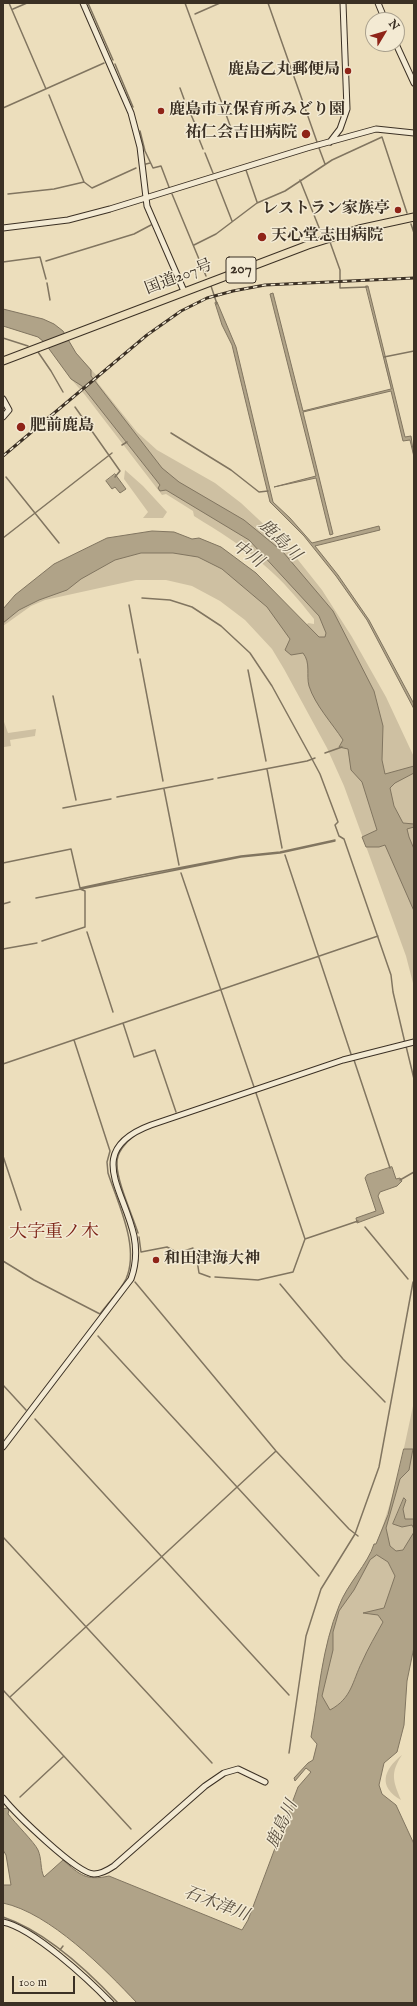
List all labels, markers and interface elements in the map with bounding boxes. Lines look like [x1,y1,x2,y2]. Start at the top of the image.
north arrow [365,12,405,52]
text: N [385,17,402,33]
place label: 鹿島乙丸郵便局 [228,61,340,81]
marker: 鹿島乙丸郵便局 [343,66,353,76]
place label: 鹿島市立保育所みどり園 [169,101,345,121]
marker: 鹿島市立保育所みどり園 [156,106,166,116]
place label: 祐仁会吉田病院 [185,124,297,144]
marker: 祐仁会吉田病院 [300,128,312,140]
place label: レストラン家族亭 [262,200,390,220]
marker: レストラン家族亭 [393,205,403,215]
place label: 天心堂志田病院 [271,227,383,247]
marker: 天心堂志田病院 [256,231,268,243]
street label: 国道207号 [142,256,216,300]
road number: 207 [226,257,256,283]
place label: 肥前鹿島 [30,417,94,437]
marker: 肥前鹿島 [15,421,27,433]
water label: 鹿島川 [254,516,304,566]
water label: 中川 [227,537,267,573]
district label: 大字重ノ木 [9,1222,99,1244]
place label: 和田津海大神 [164,1250,260,1270]
marker: 和田津海大神 [151,1255,161,1265]
water label: 鹿島川 [263,1798,303,1852]
water label: 石木津川 [181,1883,251,1927]
scale bar [14,1968,77,1994]
text: 100 m [19,1975,47,1990]

